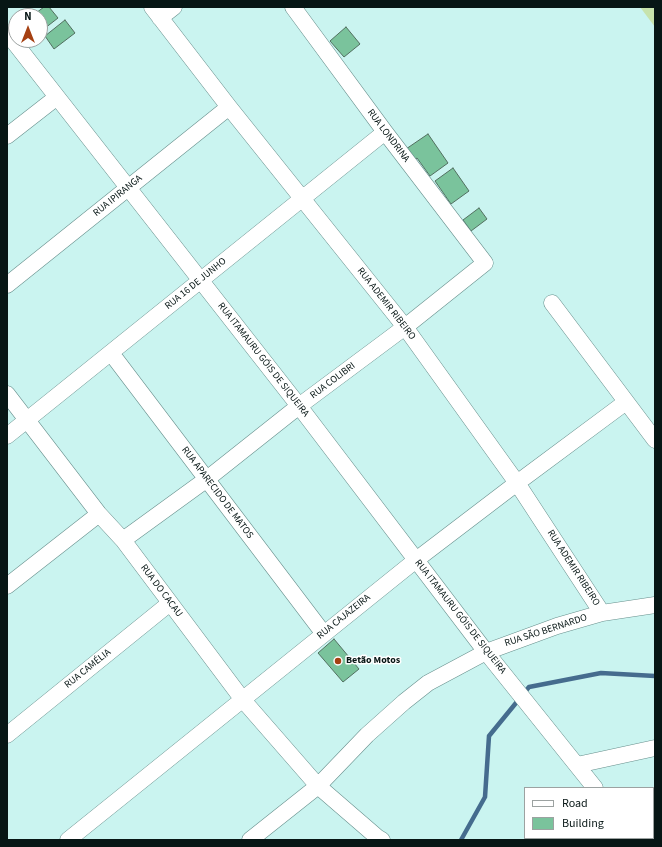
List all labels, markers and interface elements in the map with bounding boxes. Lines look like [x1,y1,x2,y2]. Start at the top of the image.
north arrow [8,8,48,48]
text: N [24,9,32,24]
street label: RUA LONDRINA [364,107,412,165]
street label: RUA IPIRANGA [91,173,145,219]
street label: RUA 16 DE JUNHO [163,256,229,312]
street label: RUA ADEMIR RIBEIRO [354,266,418,342]
street label: RUA ITAMAURU GÓIS DE SIQUEIRA [215,300,311,420]
street label: RUA COLIBRI [308,360,358,402]
street label: RUA APARECIDO DE MATOS [178,445,256,541]
street label: RUA ADEMIR RIBEIRO [544,528,602,608]
street label: RUA ITAMAURU GÓIS DE SIQUEIRA [412,557,508,677]
street label: RUA DO CACAU [137,562,185,620]
street label: RUA CAJAZEIRA [315,592,373,642]
street label: RUA SÃO BERNARDO [503,612,589,650]
street label: RUA CAMÉLIA [62,647,114,691]
place label: Betão Motos [346,655,400,667]
marker: Betão Motos [333,656,343,666]
legend [524,787,654,839]
text: Road [562,795,588,812]
text: Building [562,815,604,832]

